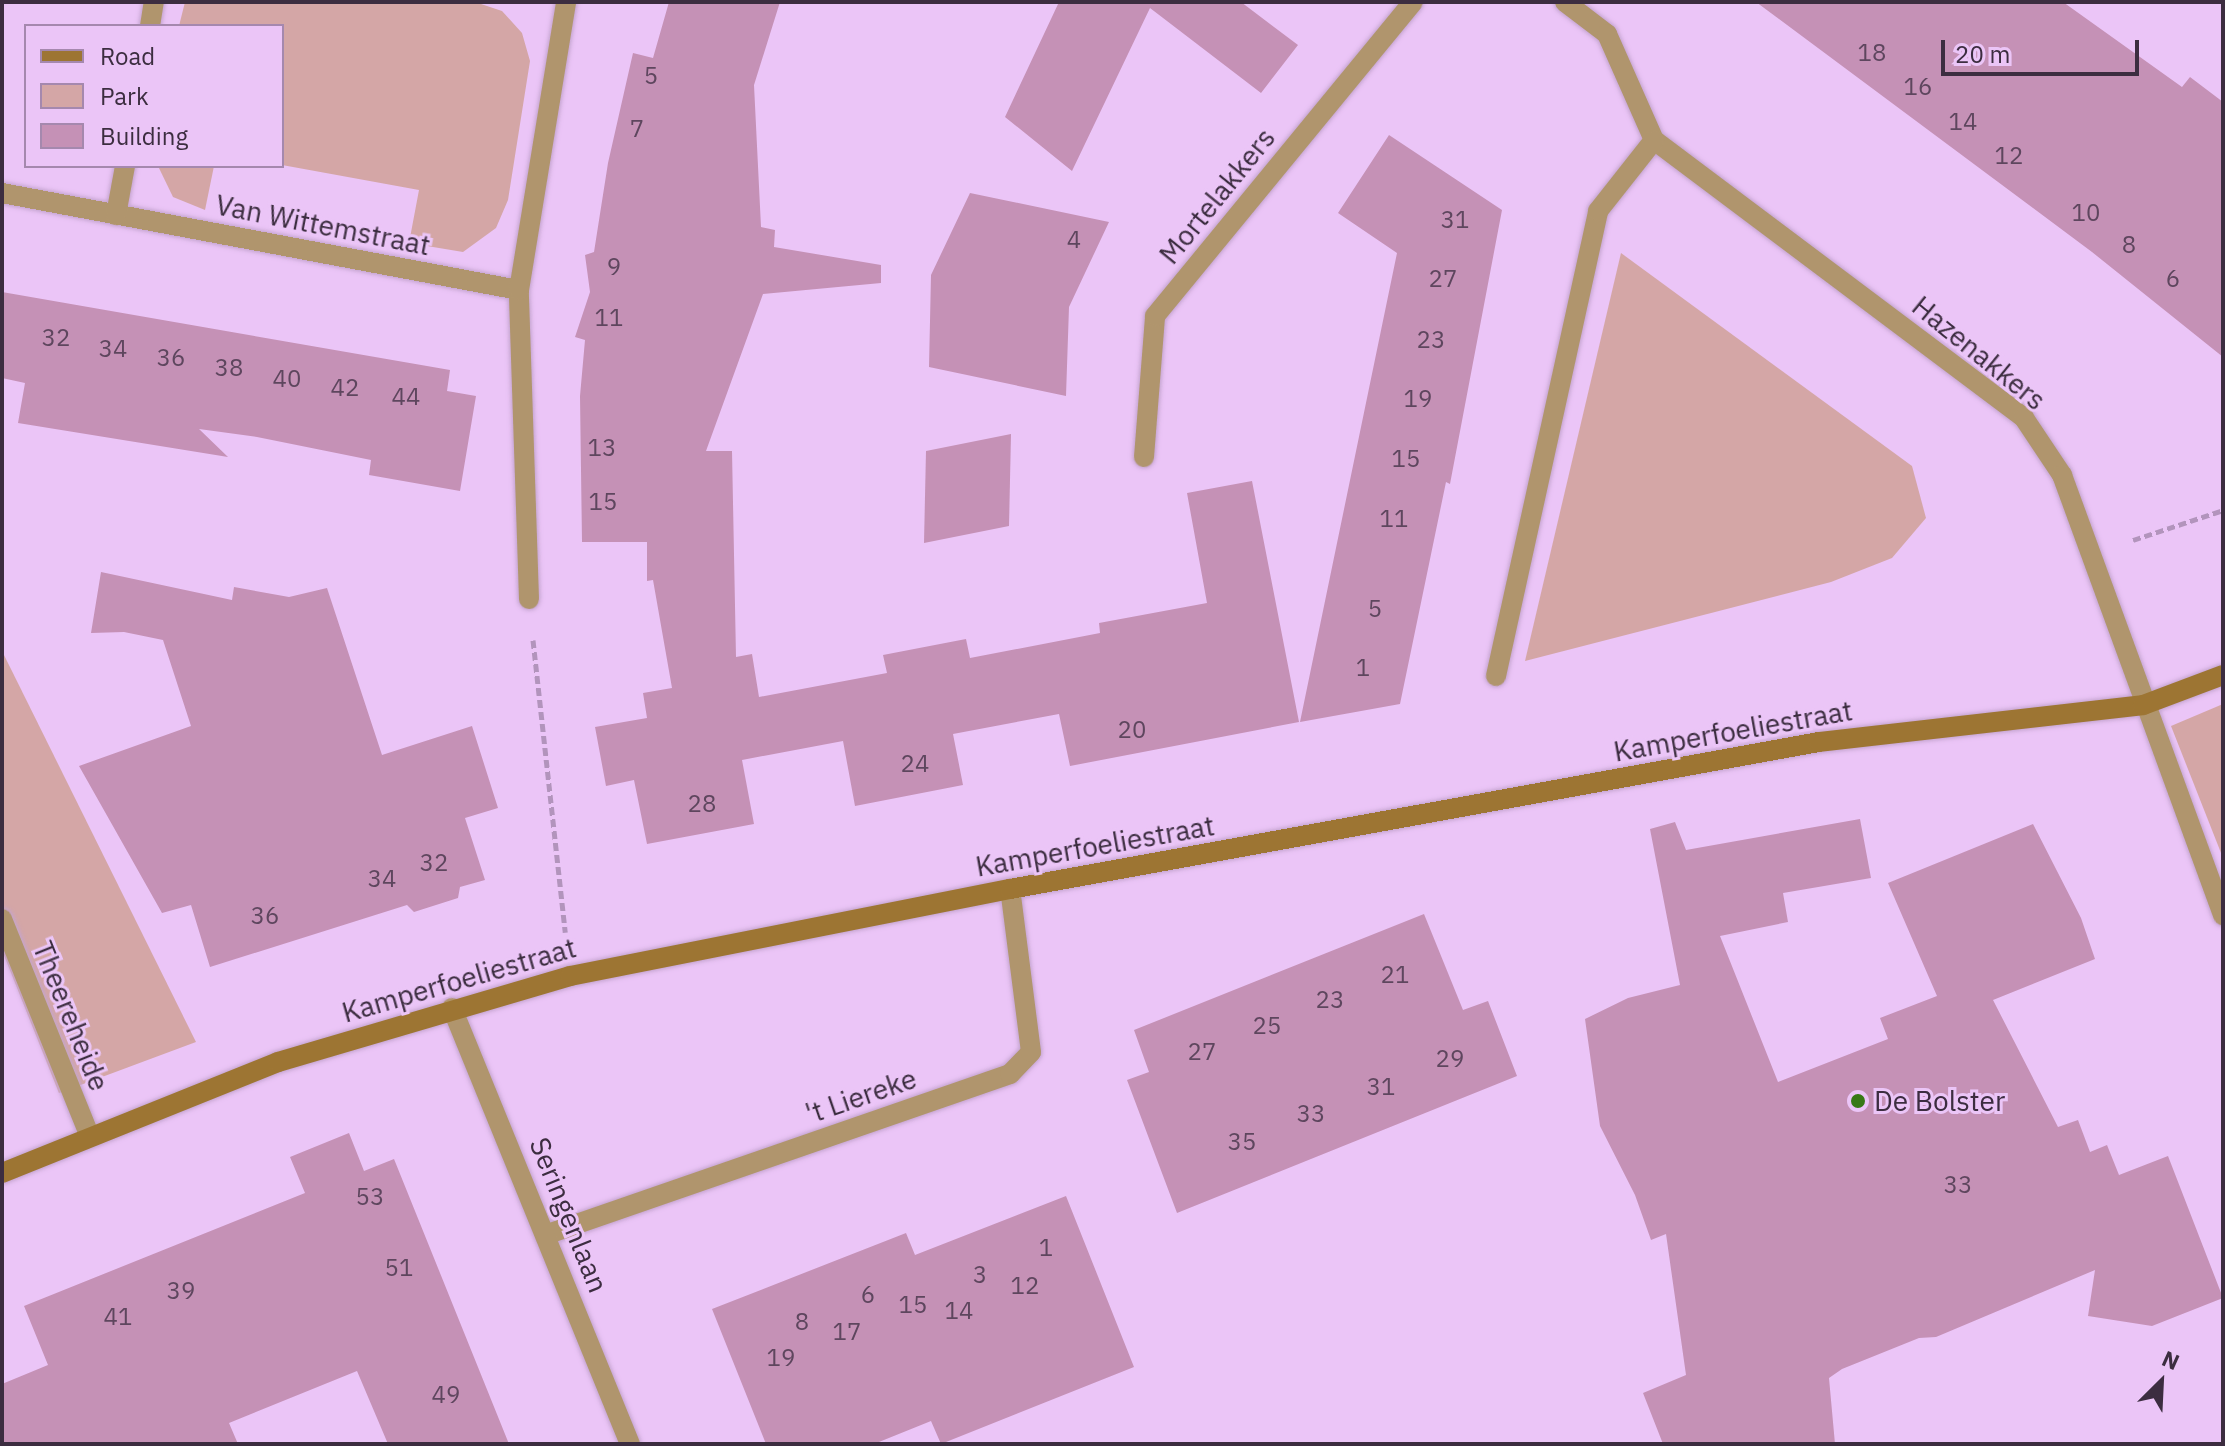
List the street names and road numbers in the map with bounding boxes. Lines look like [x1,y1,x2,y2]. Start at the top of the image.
street label: Mortelakkers [1152,121,1282,271]
street label: Van Wittemstraat [213,188,433,262]
street label: Hazenakkers [1905,289,2053,417]
street label: Kamperfoeliestraat [1611,693,1855,769]
street label: Kamperfoeliestraat [973,808,1217,884]
street label: Kamperfoeliestraat [338,931,580,1029]
street label: Theereheide [26,936,116,1096]
street label: 't Liereke [801,1061,921,1131]
street label: Seringenlaan [523,1133,615,1297]

